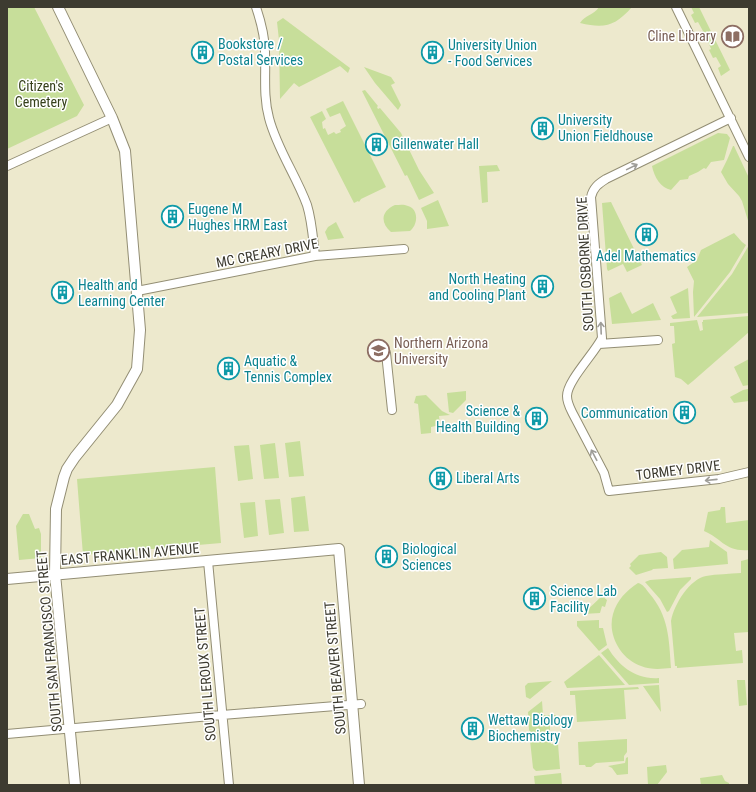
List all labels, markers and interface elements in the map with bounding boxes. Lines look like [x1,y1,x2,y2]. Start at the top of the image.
library icon: Cline Library [719,23,745,49]
place label: Cline Library [647,28,716,44]
place label: Bookstore / Postal Services [218,36,303,68]
place label: University Union - Food Services [448,37,537,69]
building icon: Bookstore / Postal Services [190,39,216,65]
building icon: University Union - Food Services [420,40,446,66]
park label: Citizen's Cemetery [15,78,67,110]
place label: University Union Fieldhouse [558,112,653,144]
building icon: University Union Fieldhouse [530,115,556,141]
building icon: Gillenwater Hall [363,131,389,157]
place label: Gillenwater Hall [392,136,479,152]
one-way arrow [626,163,638,170]
street label: SOUTH OSBORNE DRIVE [573,196,597,332]
place label: Eugene M Hughes HRM East [188,201,287,233]
building icon: Eugene M Hughes HRM East [159,204,185,230]
building icon: Adel Mathematics [633,221,659,247]
street label: MC CREARY DRIVE [215,235,319,271]
place label: Adel Mathematics [596,248,696,264]
place label: North Heating and Cooling Plant [428,271,526,303]
building icon: North Heating and Cooling Plant [529,274,555,300]
place label: Health and Learning Center [78,277,165,309]
building icon: Health and Learning Center [49,280,75,306]
one-way arrow [598,322,605,335]
place label: Northern Arizona University [394,335,488,367]
school or university icon: Northern Arizona University [365,338,391,364]
place label: Aquatic & Tennis Complex [244,353,332,385]
building icon: Aquatic & Tennis Complex [215,356,241,382]
building icon: Communication [671,400,697,426]
place label: Science & Health Building [436,403,520,435]
place label: Communication [581,405,668,421]
building icon: Science & Health Building [523,406,549,432]
one-way arrow [590,449,597,461]
street label: TORMEY DRIVE [635,457,721,483]
building icon: Liberal Arts [428,465,454,491]
place label: Liberal Arts [456,470,520,486]
one-way arrow [705,476,718,484]
street label: EAST FRANKLIN AVENUE [60,540,200,568]
place label: Biological Sciences [402,541,457,573]
building icon: Biological Sciences [373,544,399,570]
street label: SOUTH SAN FRANCISCO STREET [33,549,65,733]
place label: Science Lab Facility [550,583,617,615]
building icon: Science Lab Facility [521,586,547,612]
street label: SOUTH BEAVER STREET [321,601,349,735]
street label: SOUTH LEROUX STREET [191,606,219,742]
place label: Wettaw Biology Biochemistry [488,712,573,744]
building icon: Wettaw Biology Biochemistry [460,715,486,741]

